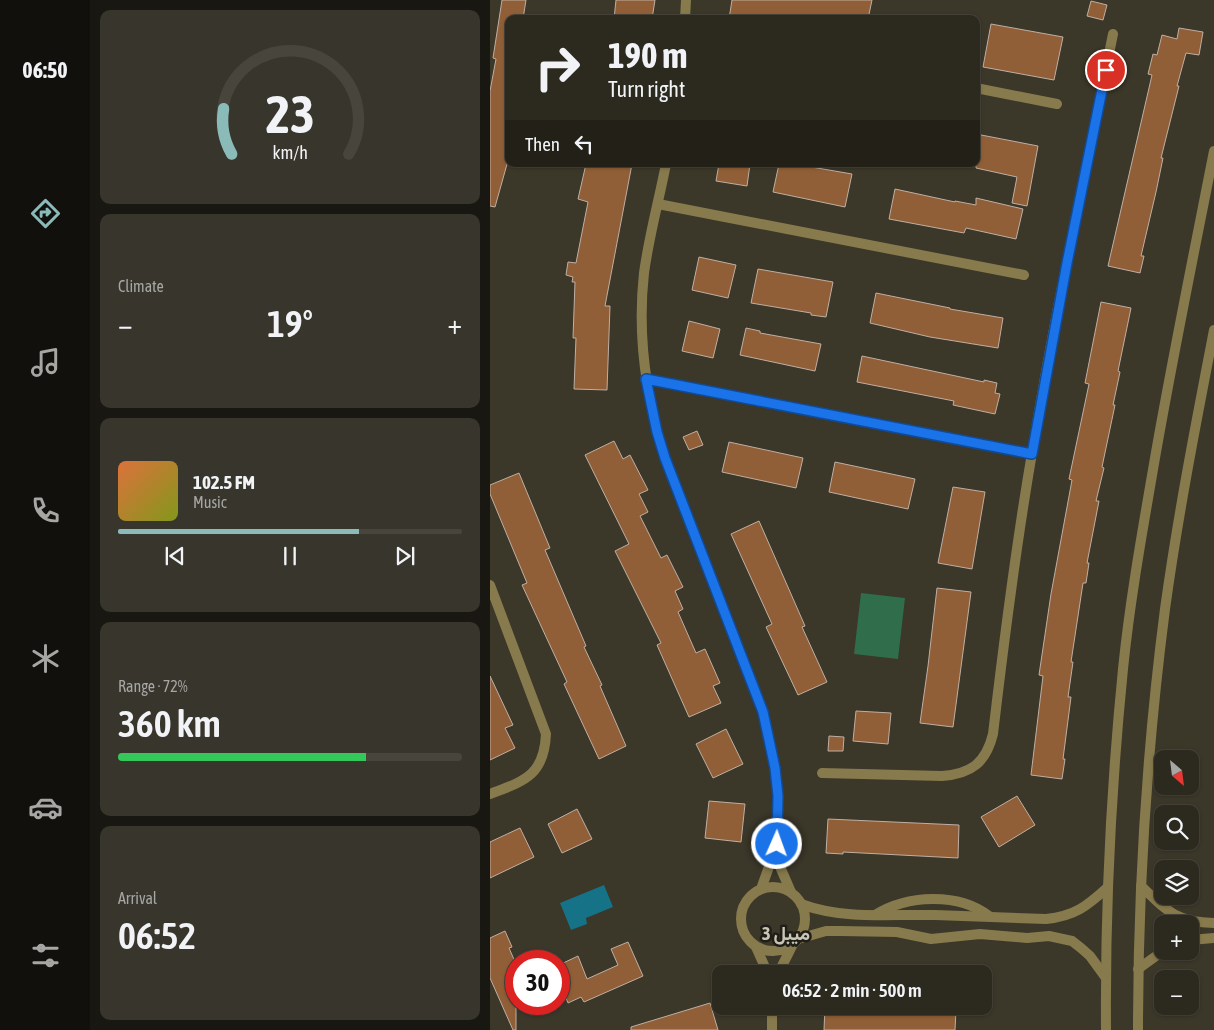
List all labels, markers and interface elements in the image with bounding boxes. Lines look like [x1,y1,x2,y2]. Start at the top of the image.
icon: right [525,35,590,100]
text: 190 m [608,35,687,75]
pin [1085,49,1127,91]
icon: arrive [1092,56,1120,84]
text: 06:50 [22,57,68,83]
text: Turn right [608,76,685,102]
text: 23 [266,84,314,144]
icon: left [570,130,598,158]
text: Then [525,133,560,155]
text: km/h [272,142,308,163]
icon: directions [28,196,63,231]
text: Climate [118,277,164,295]
text: 19° [267,302,313,345]
text: − [118,308,133,340]
text: + [447,308,462,340]
icon: music [28,345,63,380]
text: 102.5 FM [193,471,255,493]
icon: phone [28,493,63,528]
text: Music [193,493,227,511]
icon: previous [161,542,189,570]
icon: pause [276,542,304,570]
icon: next [391,542,419,570]
icon: climate [28,641,63,676]
text: Range · 72% [118,677,188,695]
text: 360 km [118,702,221,745]
north arrow [1154,750,1199,795]
map controls [1154,750,1199,1015]
icon: car [28,790,63,825]
button: search [1154,805,1199,850]
position arrow [750,817,802,869]
button: layers [1154,860,1199,905]
text: Arrival [118,889,157,907]
text: 06:52 [118,914,196,957]
button: + [1154,915,1199,960]
district label: ميبل 3 [762,922,810,945]
icon: filters [28,938,63,973]
speed limit sign: 30 [505,950,570,1015]
button: − [1154,970,1199,1015]
text: 06:52 · 2 min · 500 m [782,979,922,1001]

